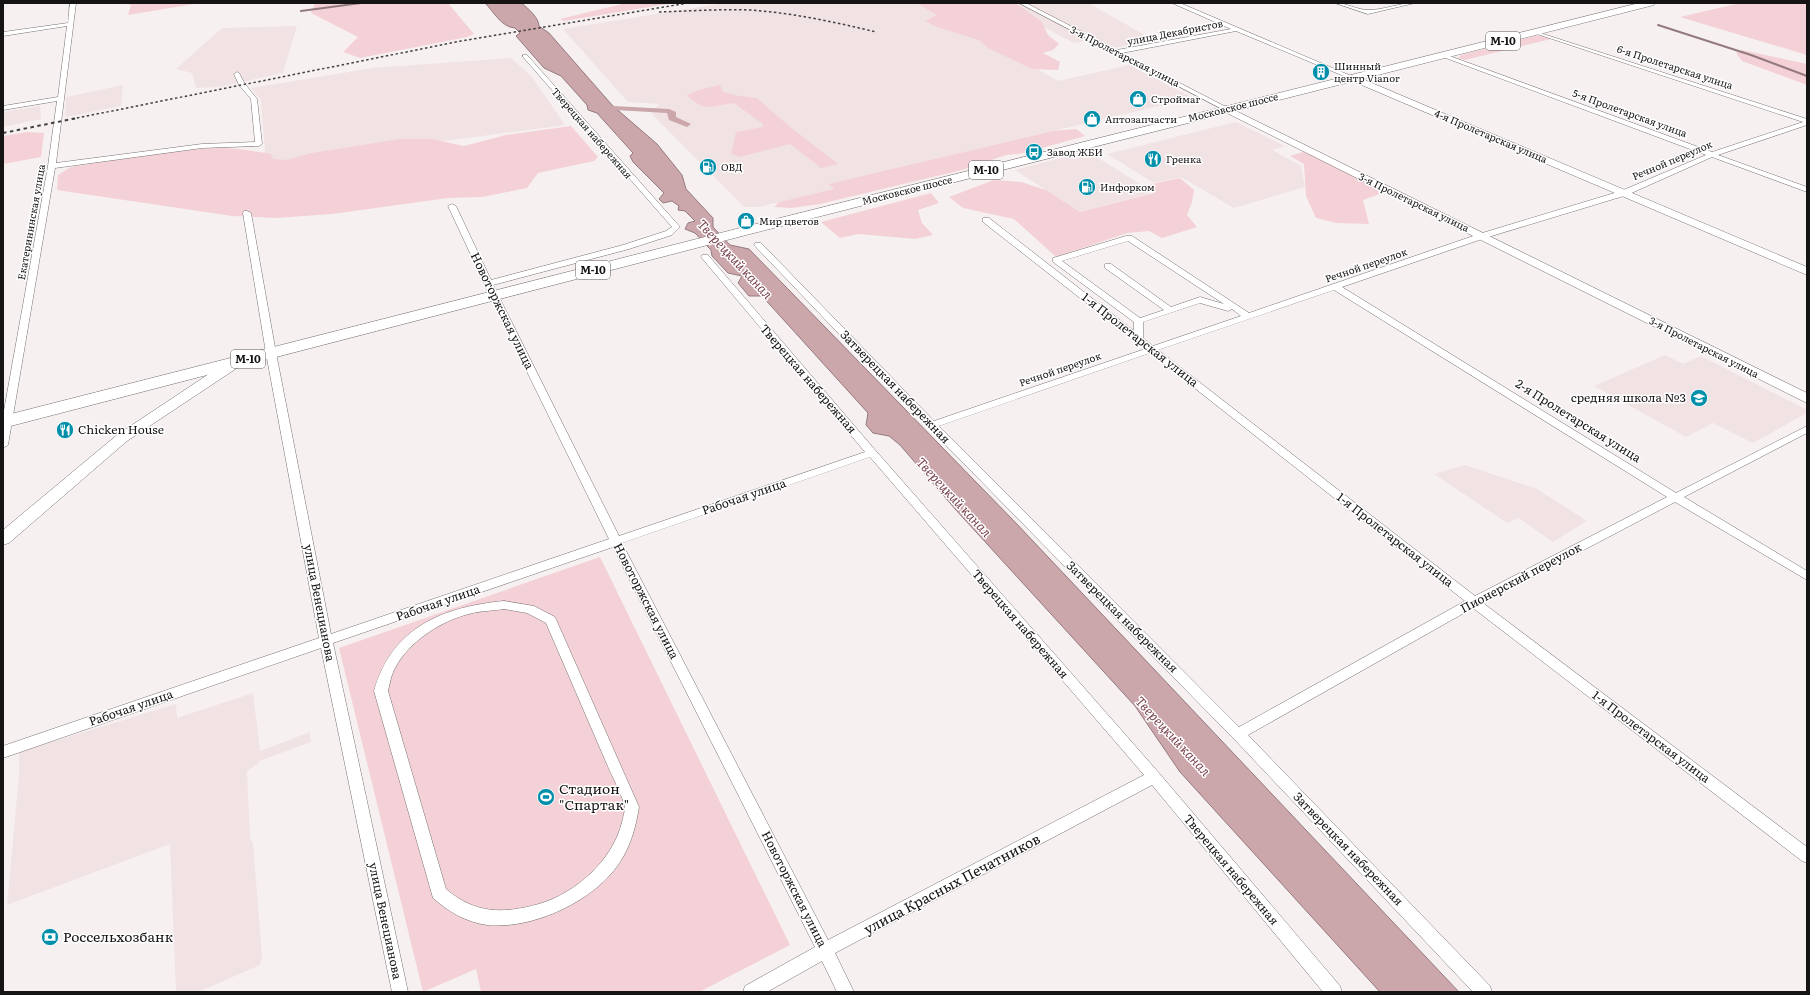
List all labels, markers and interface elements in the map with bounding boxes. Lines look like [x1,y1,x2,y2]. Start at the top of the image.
street label: улица Декабристов [1126,15,1224,48]
street label: 3-я Пролетарская улица [1068,21,1183,90]
road number: М-10 [1486,32,1520,50]
street label: 6-я Пролетарская улица [1615,41,1736,93]
place label: Шинный центр Vianor [1334,58,1400,85]
building icon: Шинный центр Vianor [1311,62,1331,82]
street label: Тверецкая набережная [549,84,636,182]
street label: 5-я Пролетарская улица [1571,85,1690,140]
street label: Московское шоссе [1186,88,1280,125]
shop icon: Строймаг [1128,89,1148,109]
place label: Строймаг [1151,91,1200,106]
street label: 4-я Пролетарская улица [1432,105,1551,166]
shop icon: Аптозапчасти [1082,109,1102,129]
place label: Аптозапчасти [1105,111,1177,126]
street label: Речной переулок [1630,136,1714,183]
bus stop icon: Завод ЖБИ [1024,142,1044,162]
place label: Завод ЖБИ [1047,144,1103,159]
restaurant icon: Гренка [1143,149,1163,169]
place label: Гренка [1166,151,1202,166]
fuel station icon: ОВД [698,157,718,177]
place label: ОВД [721,159,742,174]
road number: М-10 [969,161,1003,179]
street label: Екатерининская улица [13,162,48,281]
street label: 3-я Пролетарская улица [1356,168,1473,235]
street label: Московское шоссе [860,171,954,208]
fuel station icon: Инфорком [1077,177,1097,197]
place label: Инфорком [1100,179,1155,194]
shop icon: Мир цветов [736,211,756,231]
place label: Мир цветов [759,213,819,228]
water label: Тверецкий канал [693,215,777,303]
street label: Речной переулок [1323,243,1409,286]
street label: Новоторжская улица [467,249,539,373]
road number: М-10 [576,261,610,279]
street label: 1-я Пролетарская улица [1078,288,1203,391]
street label: 3-я Пролетарская улица [1647,312,1762,381]
street label: Тверецкая набережная [756,320,861,437]
street label: Затверецкая набережная [837,325,955,447]
street label: Речной переулок [1017,347,1103,390]
road number: М-10 [231,350,265,368]
street label: 2-я Пролетарская улица [1512,374,1645,466]
place label: средняя школа №3 [1571,388,1686,406]
school or university icon: средняя школа №3 [1689,388,1709,408]
restaurant icon: Chicken House [55,420,75,440]
place label: Chicken House [78,420,164,438]
water label: Тверецкий канал [912,453,996,541]
street label: Рабочая улица [699,473,789,519]
street label: 1-я Пролетарская улица [1333,488,1458,591]
street label: Пионерский переулок [1457,537,1584,617]
street label: Новоторжская улица [610,539,684,662]
street label: улица Венецианова [300,543,340,663]
street label: Затверецкая набережная [1063,556,1183,676]
street label: Тверецкая набережная [968,565,1073,682]
street label: Рабочая улица [393,579,483,625]
street label: Рабочая улица [86,684,176,730]
street label: 1-я Пролетарская улица [1589,686,1715,787]
water label: Тверецкий канал [1131,692,1215,780]
place label: Стадион "Спартак" [559,778,629,814]
sports icon: Стадион "Спартак" [536,787,556,807]
street label: Затверецкая набережная [1290,787,1408,909]
street label: Тверецкая набережная [1180,810,1284,929]
street label: Новоторжская улица [758,827,832,950]
street label: улица Красных Печатников [860,828,1044,938]
street label: улица Венецианова [365,861,407,981]
place label: Россельхозбанк [63,926,174,946]
bank icon: Россельхозбанк [40,927,60,947]

